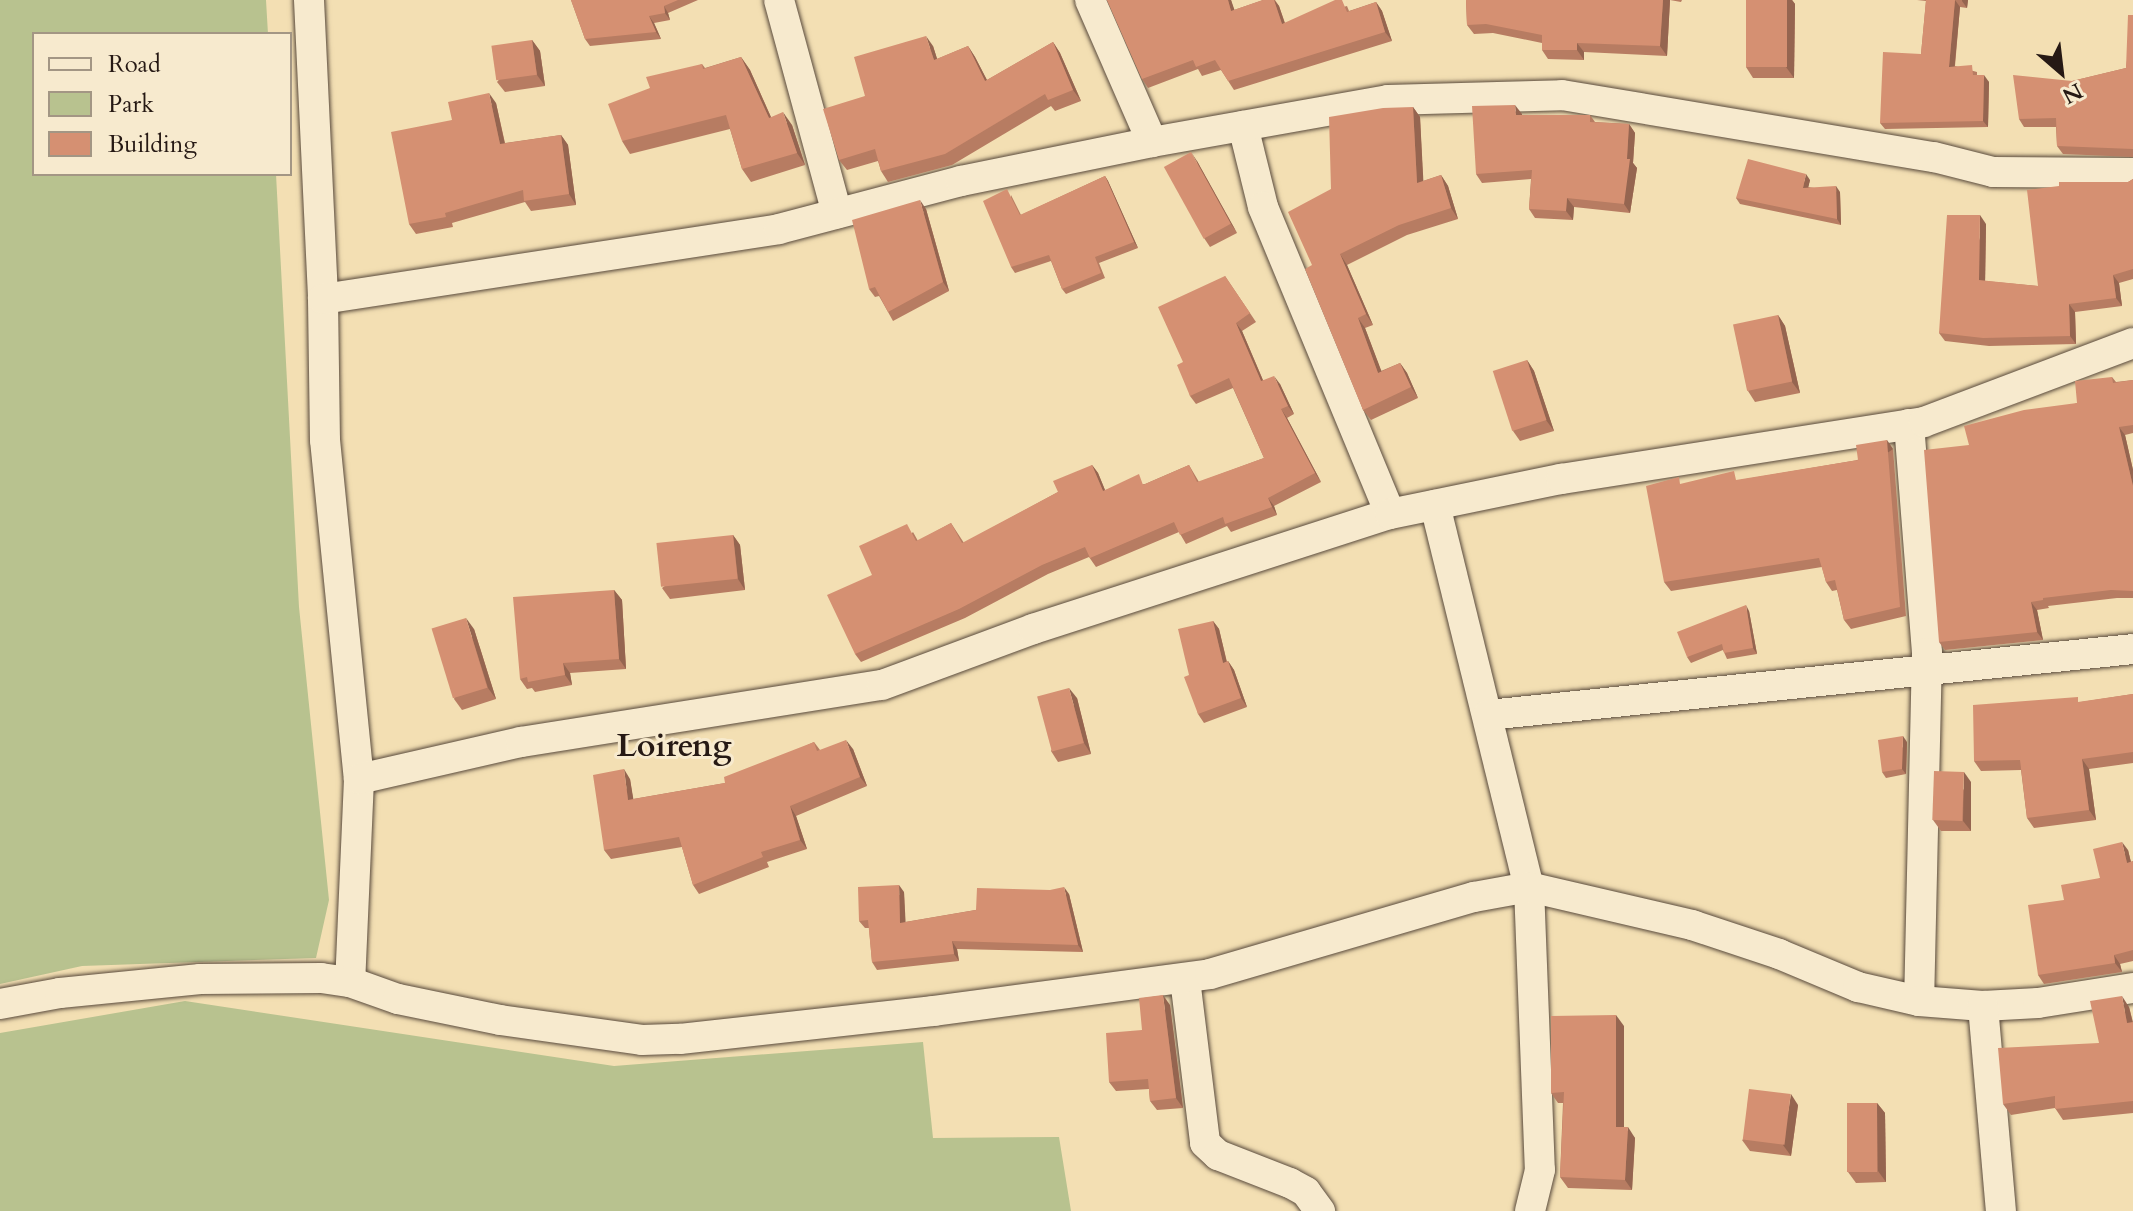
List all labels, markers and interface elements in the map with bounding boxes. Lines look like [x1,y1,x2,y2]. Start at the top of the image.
legend [32,32,292,176]
north arrow [2021,32,2101,112]
text: Road [108,48,161,81]
text: N [2057,75,2088,111]
text: Park [108,88,154,121]
text: Building [108,128,197,161]
district label: Loireng [616,727,732,765]

